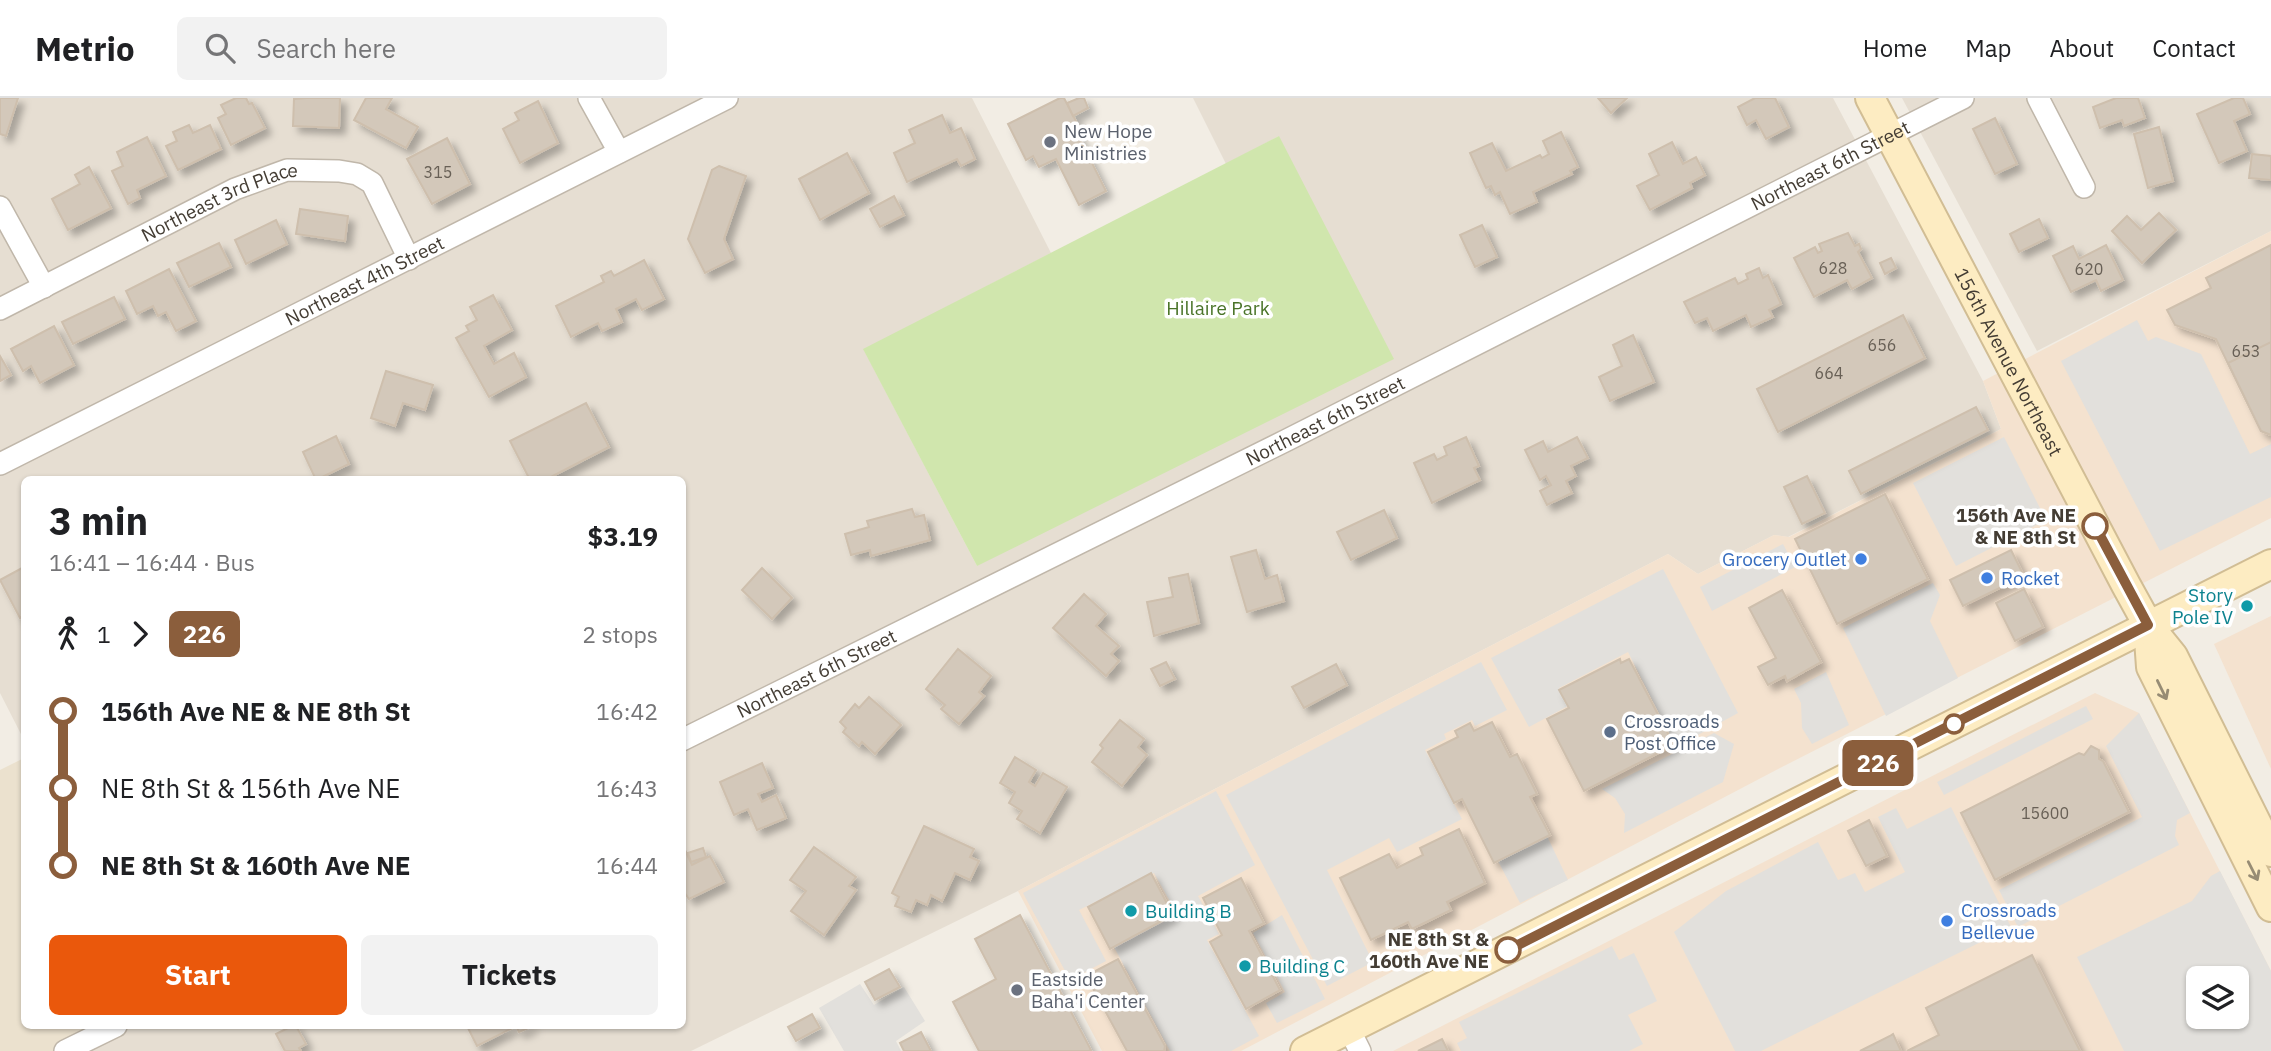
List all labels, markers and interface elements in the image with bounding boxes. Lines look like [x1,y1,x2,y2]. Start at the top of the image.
search box [177,17,667,80]
text: Metrio [35,27,135,70]
icon: search [201,29,239,67]
text: Search here [257,31,396,65]
text: Home [1863,32,1927,64]
text: Map [1965,32,2011,64]
text: About [2049,32,2114,64]
text: Contact [2152,32,2236,64]
street label: Northeast 6th Street [1747,115,1914,215]
place label: New Hope Ministries [1064,119,1152,165]
marker: New Hope Ministries [1042,134,1058,150]
street label: Northeast 3rd Place [137,158,298,247]
house number: 315 [424,162,452,182]
street label: Northeast 4th Street [281,230,448,331]
house number: 628 [1819,258,1847,278]
house number: 620 [2075,259,2103,279]
street label: 156th Avenue Northeast [1949,264,2068,460]
park label: Hillaire Park [1166,296,1270,320]
house number: 656 [1868,335,1896,355]
house number: 653 [2232,341,2260,361]
house number: 664 [1815,363,1843,383]
street label: Northeast 6th Street [1242,371,1409,471]
text: 3 min [49,496,148,545]
place label: 156th Ave NE & NE 8th St [1956,503,2076,549]
marker: 156th Ave NE & NE 8th St [2082,513,2108,539]
text: $3.19 [588,519,658,553]
text: 16:41 – 16:44 · Bus [49,547,255,577]
place label: Grocery Outlet [1722,547,1847,571]
marker: Grocery Outlet [1853,551,1869,567]
place label: Rocket [2001,566,2060,590]
marker: Rocket [1979,570,1995,586]
place label: Story Pole IV [2172,583,2234,629]
marker: Story Pole IV [2239,598,2255,614]
icon: walk [49,615,87,653]
icon: forward [121,615,159,653]
text: 226 [183,618,226,650]
text: 1 [97,619,111,649]
text: 2 stops [582,619,658,649]
street label: Northeast 6th Street [733,624,900,723]
one-way arrow [2156,679,2170,700]
text: 156th Ave NE & NE 8th St [101,694,411,728]
text: 16:42 [596,696,658,726]
place label: Crossroads Post Office [1624,709,1720,755]
unlabelled marker [1944,714,1964,734]
marker: Crossroads Post Office [1602,724,1618,740]
line badge: 226 [1838,740,1918,786]
text: 226 [1856,747,1900,779]
text: NE 8th St & 156th Ave NE [101,771,400,805]
text: 16:43 [596,773,658,803]
house number: 15600 [2021,803,2069,823]
text: NE 8th St & 160th Ave NE [101,848,411,882]
text: 16:44 [596,850,658,880]
one-way arrow [2246,860,2260,881]
place label: Crossroads Bellevue [1961,898,2057,944]
place label: Building B [1145,899,1232,923]
marker: Building B [1123,903,1139,919]
marker: Crossroads Bellevue [1939,913,1955,929]
place label: NE 8th St & 160th Ave NE [1369,927,1489,973]
button: Start [49,935,347,1015]
button: Tickets [361,935,658,1015]
marker: NE 8th St & 160th Ave NE [1495,937,1521,963]
place label: Building C [1259,954,1345,978]
marker: Building C [1237,958,1253,974]
map controls [2186,966,2249,1029]
button: layers [2186,966,2249,1029]
place label: Eastside Baha'i Center [1031,967,1145,1013]
marker: Eastside Baha'i Center [1009,982,1025,998]

